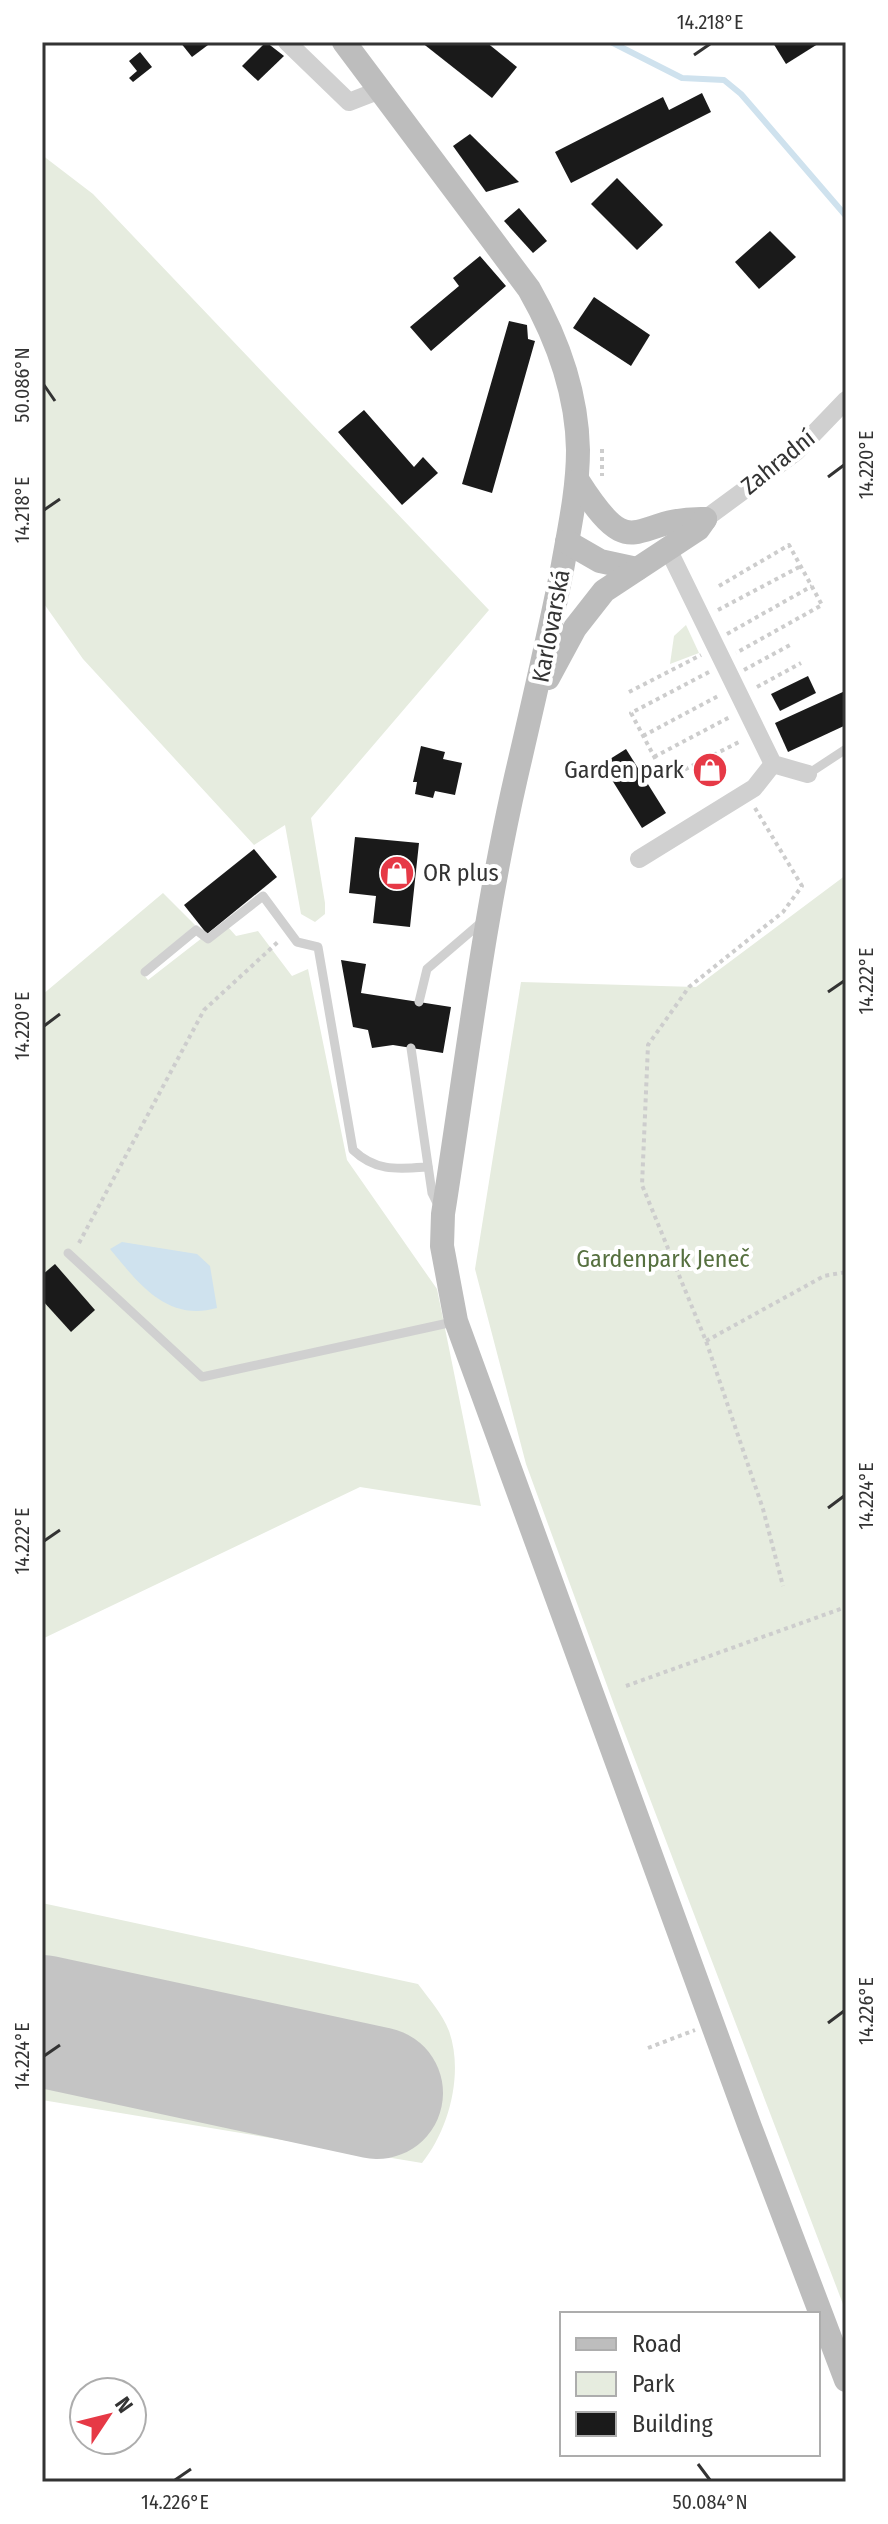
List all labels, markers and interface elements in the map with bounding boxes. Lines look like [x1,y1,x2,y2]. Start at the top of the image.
text: 14.218°E [677,10,743,34]
text: 50.086°N [10,347,34,423]
street label: Zahradní [736,424,820,500]
text: 14.220°E [854,431,878,499]
text: 14.218°E [10,477,34,543]
street label: Karlovarská [526,567,576,685]
shop icon: Garden park [691,751,729,789]
place label: Garden park [564,756,685,784]
shop icon: OR plus [378,854,416,892]
place label: OR plus [423,859,499,887]
text: 14.222°E [854,948,878,1014]
text: 14.220°E [10,992,34,1060]
park label: Gardenpark Jeneč [576,1245,750,1273]
text: 14.224°E [854,1462,878,1530]
text: 14.222°E [10,1508,34,1574]
text: 14.226°E [854,1977,878,2045]
text: 14.224°E [10,2022,34,2090]
legend [560,2312,820,2456]
text: Road [632,2330,682,2358]
text: Park [632,2370,675,2398]
north arrow [68,2376,148,2456]
text: N [109,2392,139,2418]
text: Building [632,2410,714,2438]
text: 14.226°E [141,2490,209,2514]
text: 50.084°N [672,2490,748,2514]

